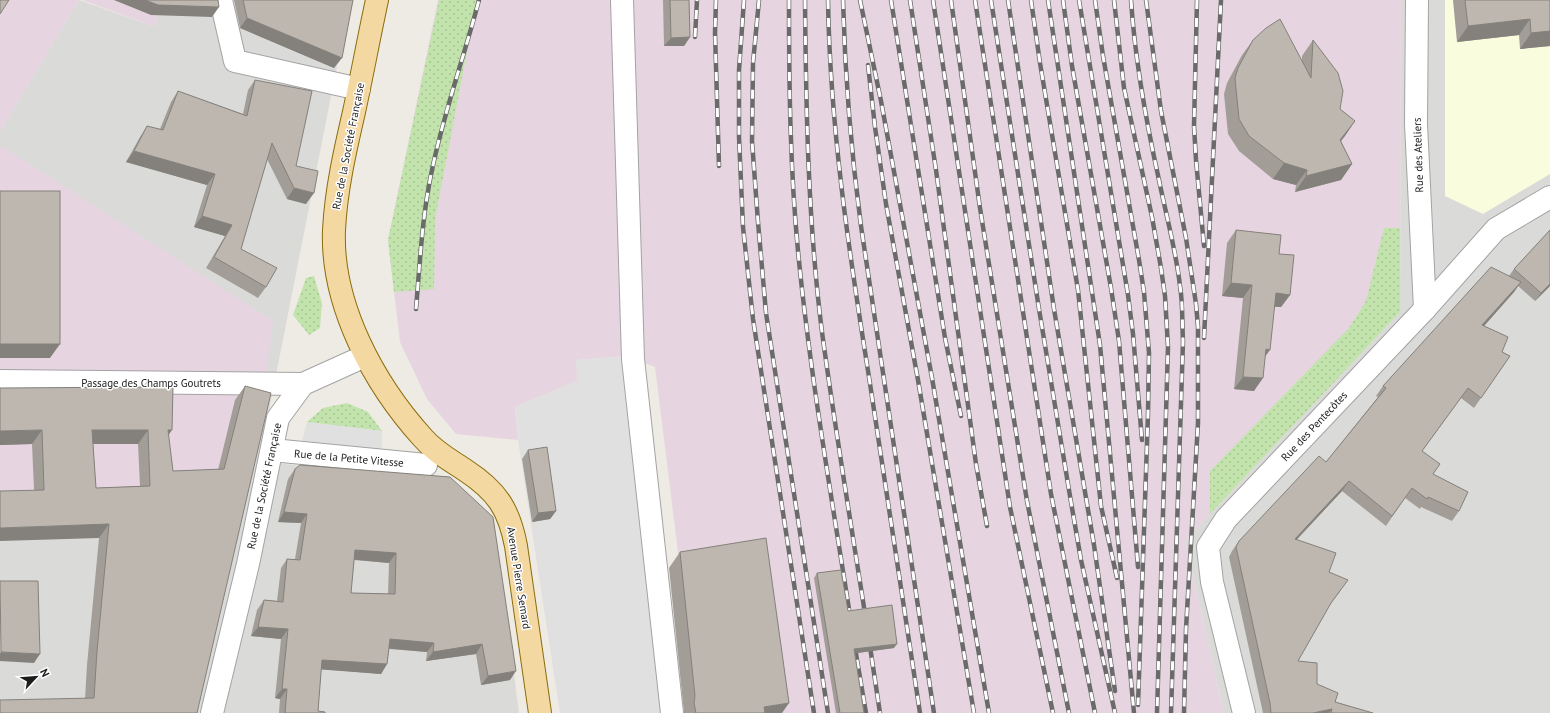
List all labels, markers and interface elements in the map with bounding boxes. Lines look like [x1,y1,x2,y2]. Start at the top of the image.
street label: Rue de la Société Française [329,81,367,211]
street label: Rue des Ateliers [1410,117,1426,193]
street label: Passage des Champs Goutrets [81,376,221,390]
street label: Rue des Pentecôtes [1278,388,1350,464]
street label: Rue de la Société Française [244,421,284,550]
street label: Rue de la Petite Vitesse [294,446,405,470]
street label: Avenue Pierre Semard [504,526,534,630]
north arrow [16,657,56,697]
text: N [37,666,53,679]

